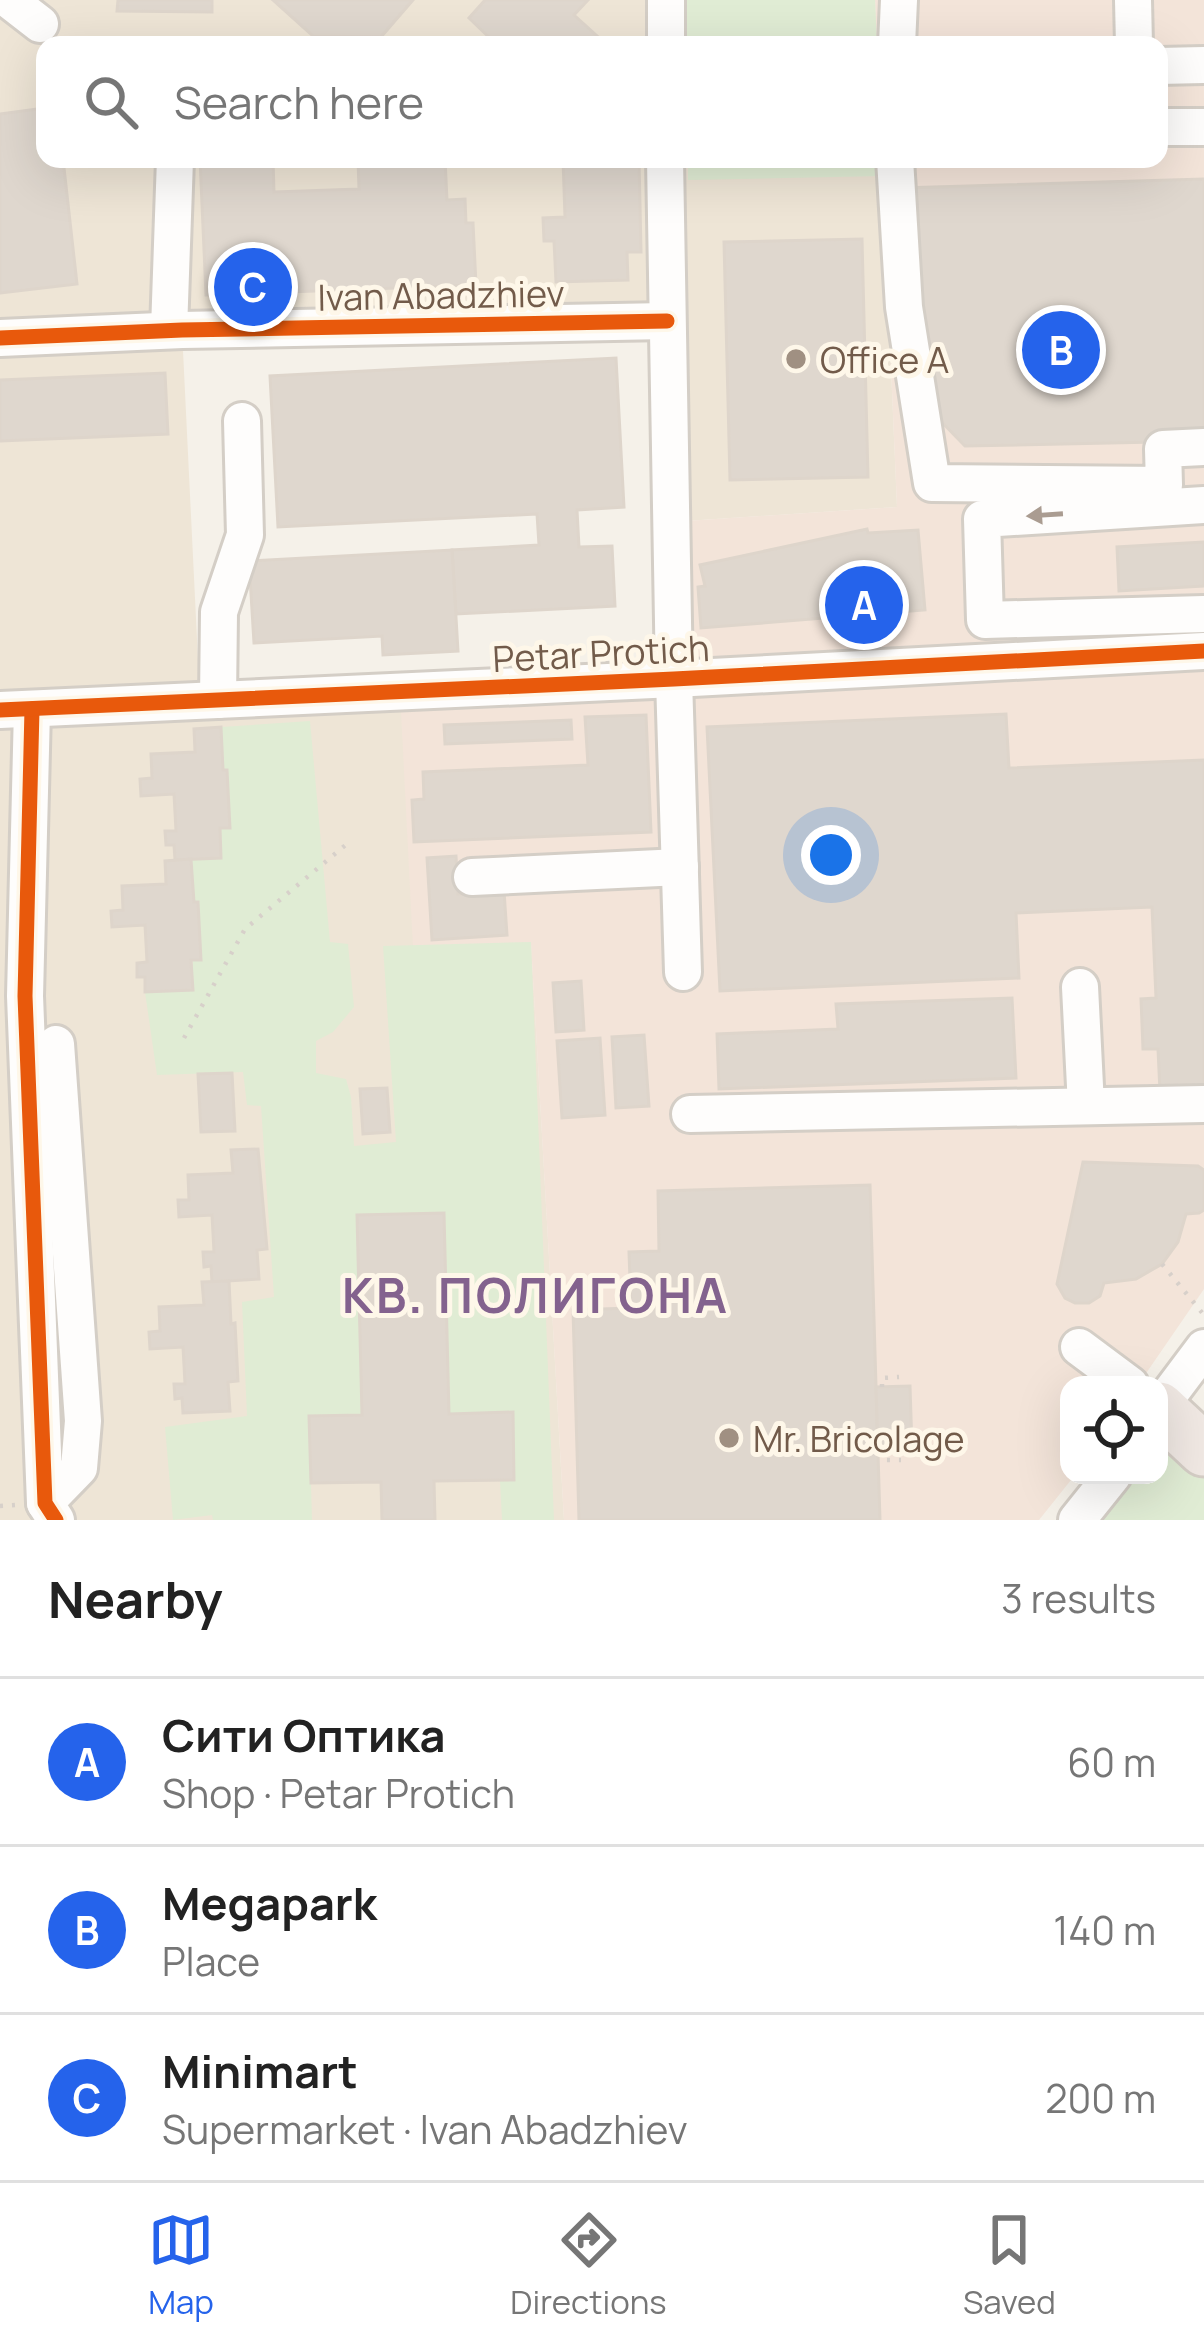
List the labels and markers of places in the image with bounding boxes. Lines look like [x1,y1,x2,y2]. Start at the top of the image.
pin: C [214,242,292,332]
pin: B [1022,305,1100,395]
place label: Office A [820,335,949,384]
marker: Office A [783,346,809,372]
pin: A [825,560,903,650]
place label: Mr. Bricolage [753,1414,965,1463]
marker: Mr. Bricolage [716,1425,742,1451]

